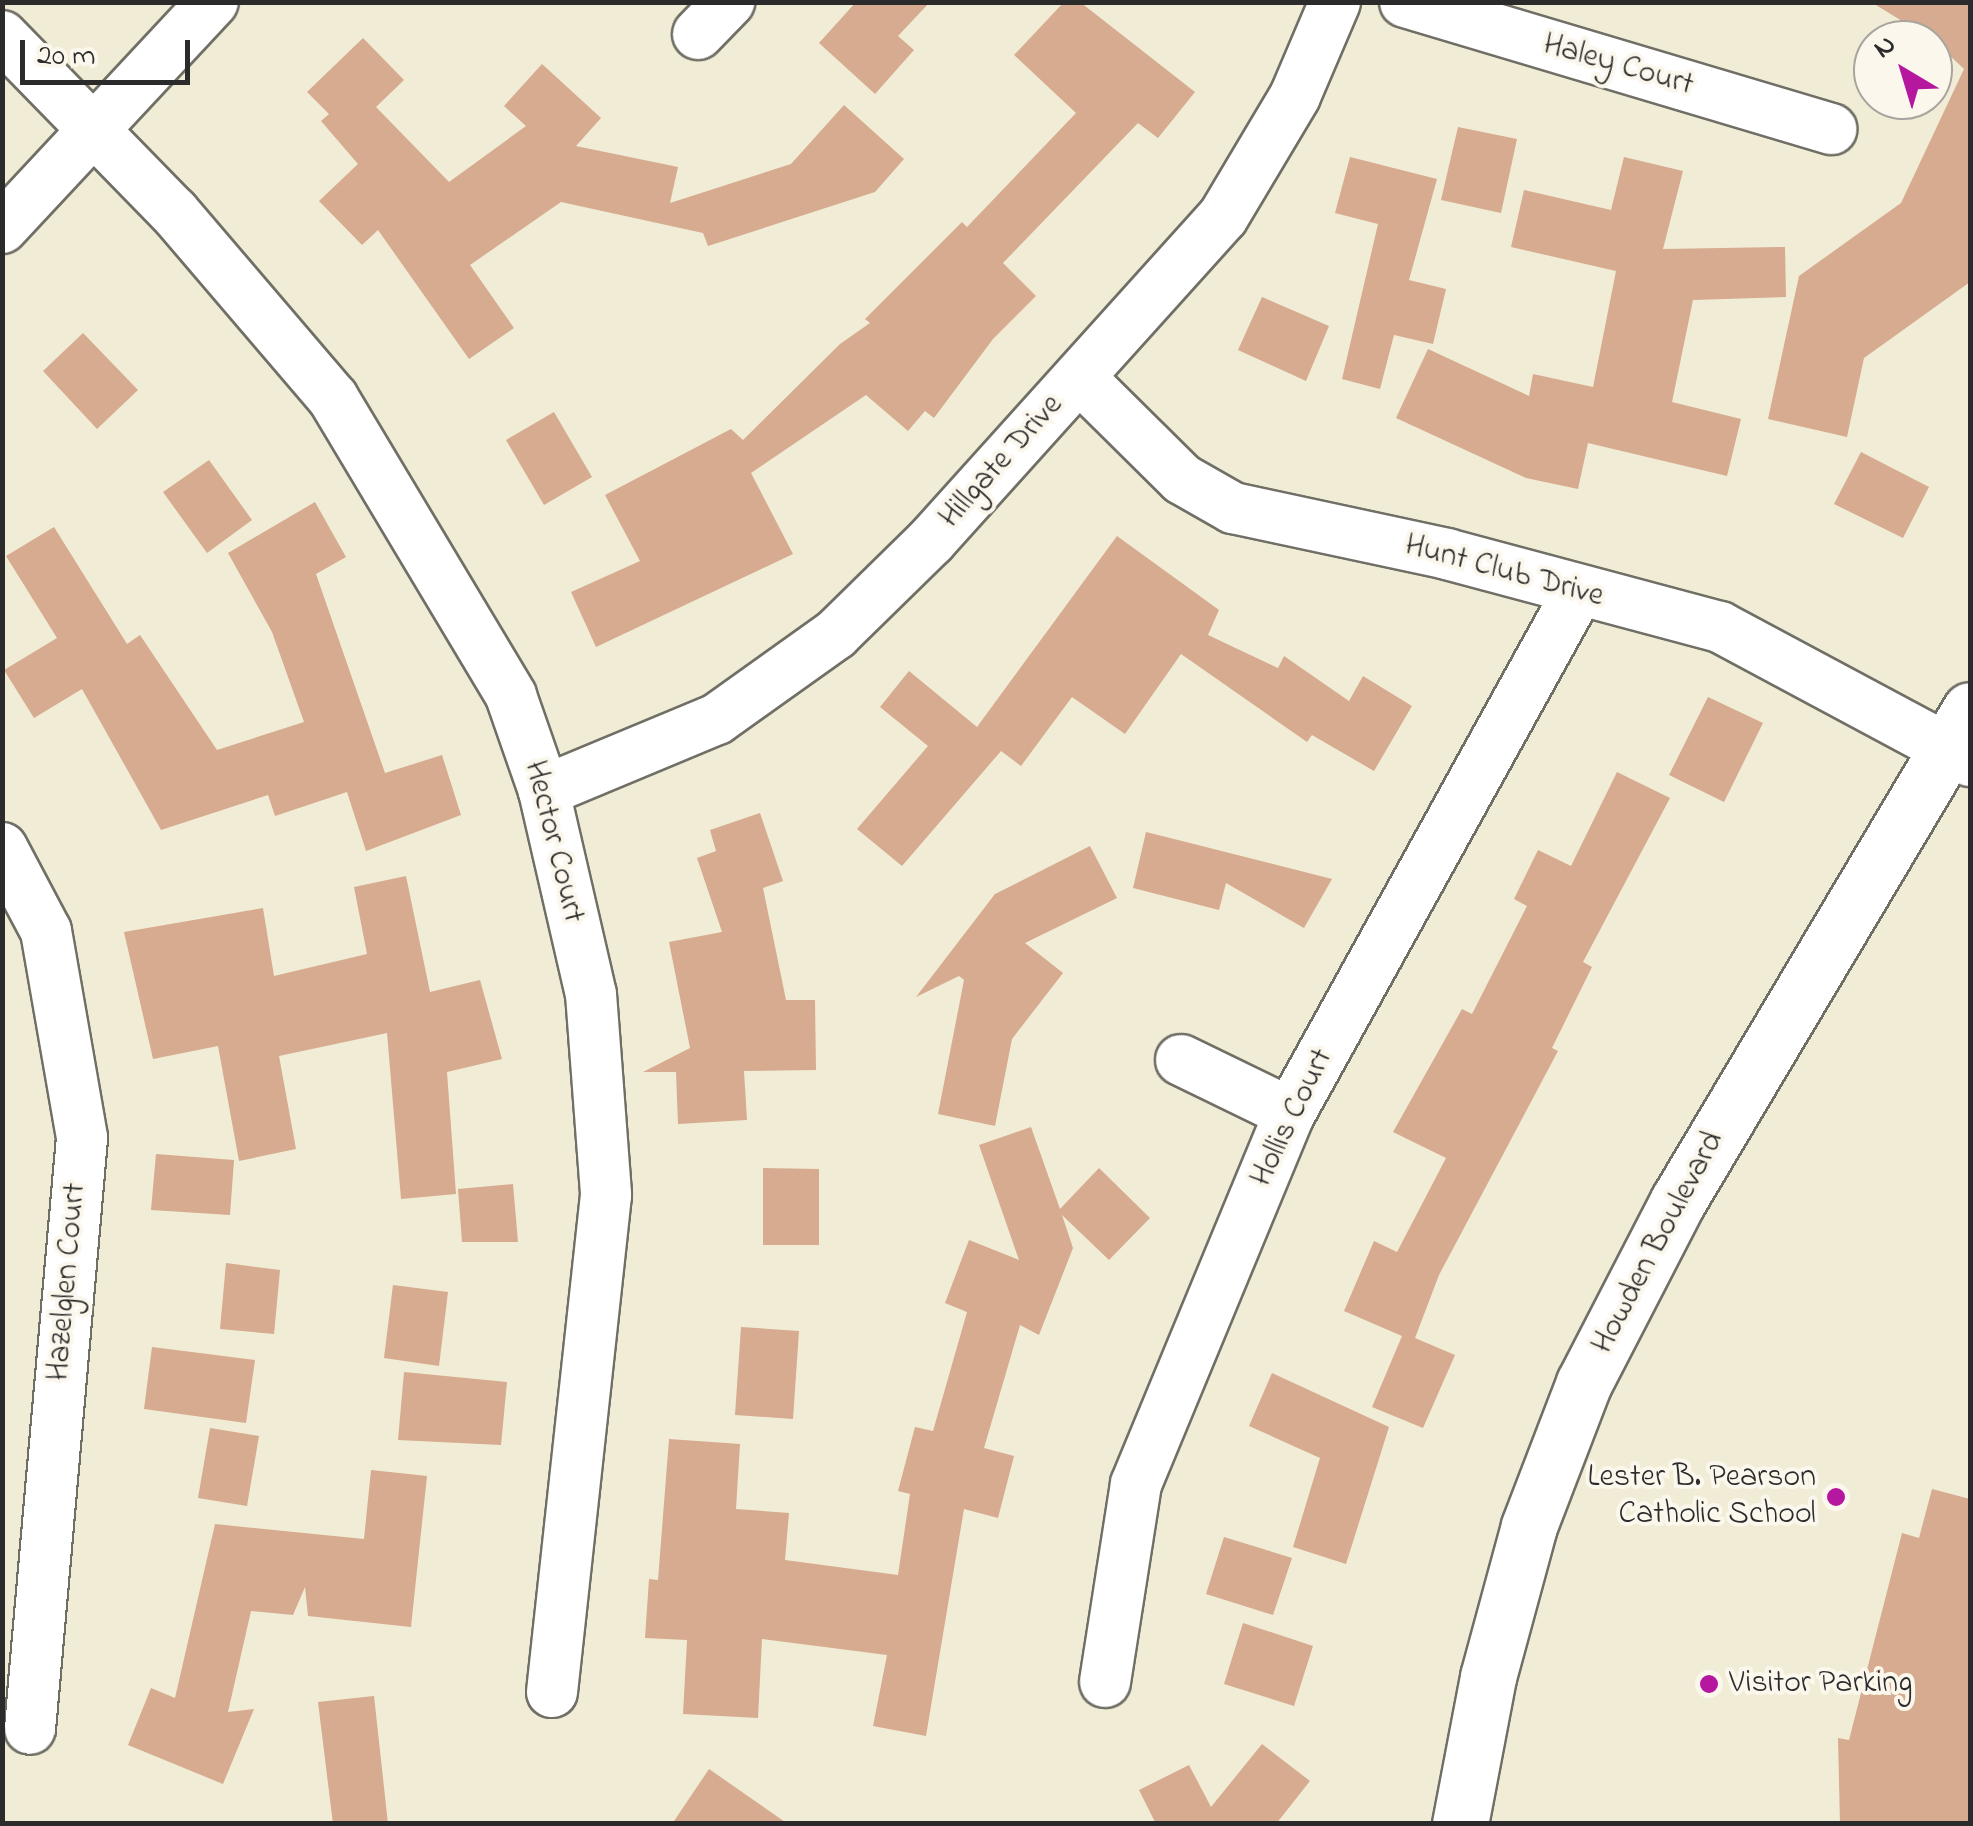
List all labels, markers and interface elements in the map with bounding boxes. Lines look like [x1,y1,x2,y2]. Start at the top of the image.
scale bar [25,20,195,82]
north arrow [1853,20,1953,120]
street label: Haley Court [1538,26,1698,106]
text: N [1865,26,1906,70]
text: 20 m [37,35,96,79]
street label: Hillgate Drive [932,387,1072,537]
street label: Hunt Club Drive [1400,527,1608,617]
street label: Hector Court [514,757,592,927]
street label: Hollis Court [1243,1043,1343,1193]
street label: Howden Boulevard [1584,1126,1734,1360]
street label: Hazelglen Court [40,1181,96,1383]
place label: Lester B. Pearson Catholic School [1588,1460,1816,1535]
marker: Lester B. Pearson Catholic School [1825,1486,1847,1508]
place label: Visitor Parking [1729,1665,1913,1703]
marker: Visitor Parking [1698,1673,1720,1695]

